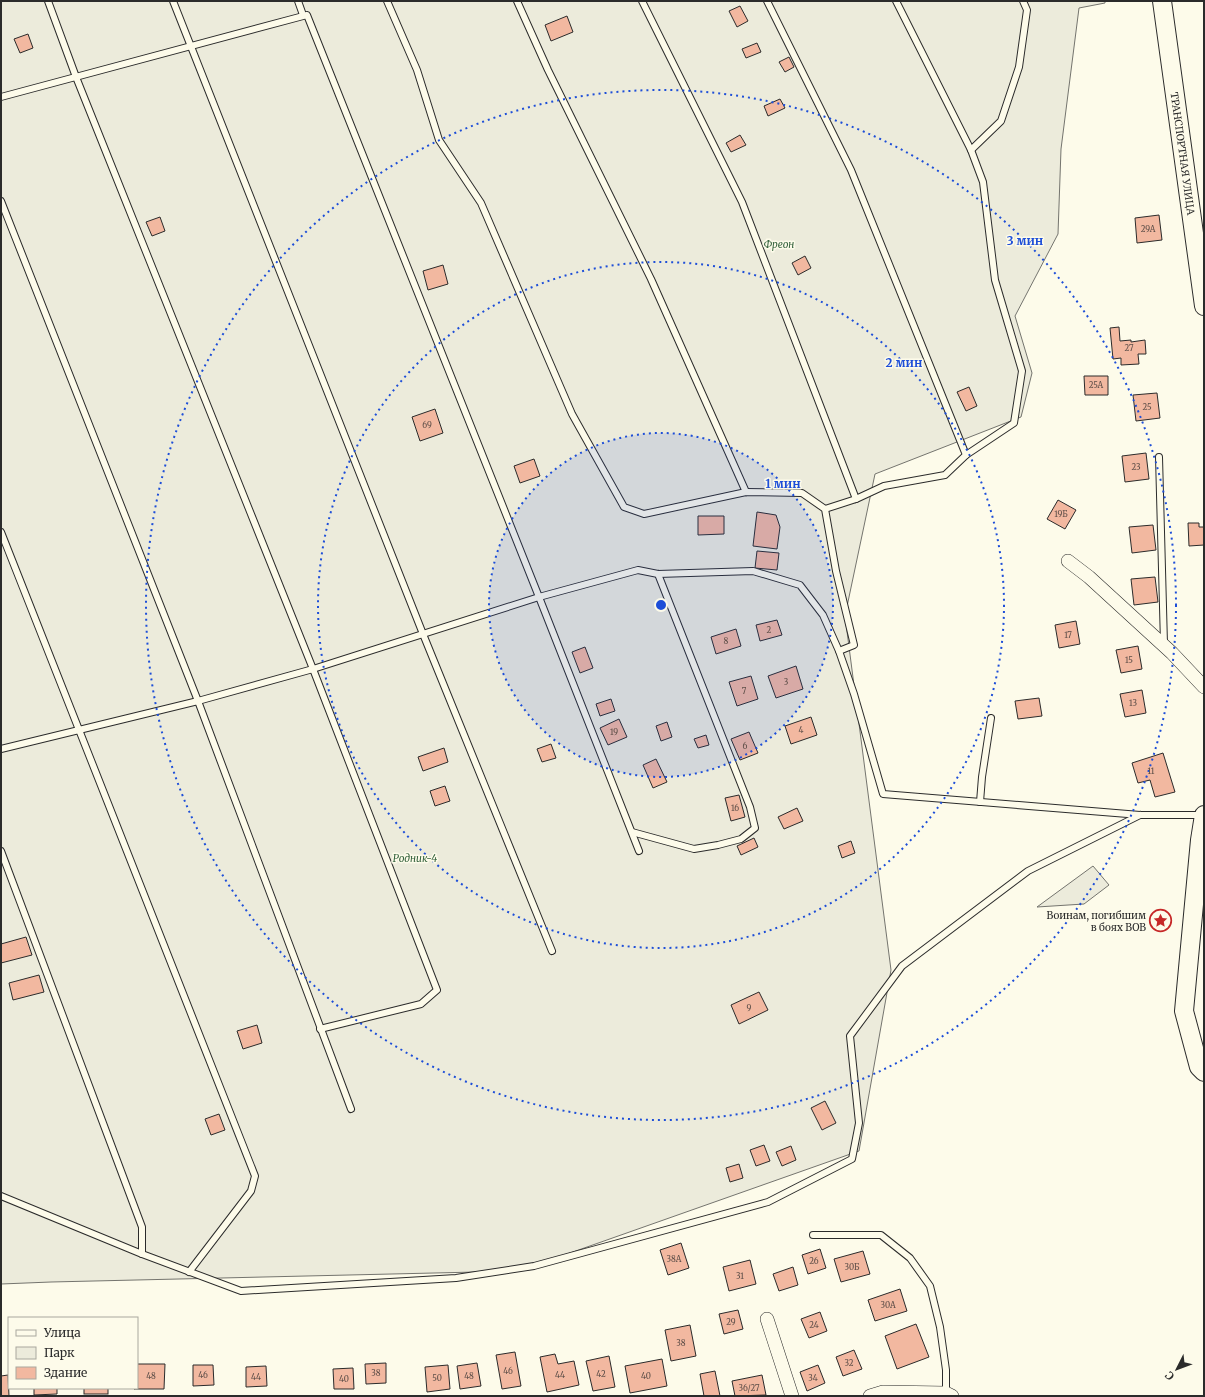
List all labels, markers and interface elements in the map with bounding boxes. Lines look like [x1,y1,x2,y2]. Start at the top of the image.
street label: ТРАНСПОРТНАЯ УЛИЦА [1168,91,1198,217]
house number: 29А [1141,224,1156,234]
text: 3 мин [1007,233,1044,248]
park label: Фреон [764,238,794,251]
house number: 27 [1124,343,1134,353]
text: 2 мин [886,355,923,370]
house number: 25А [1089,380,1104,390]
house number: 25 [1142,402,1152,412]
house number: 69 [422,420,432,430]
house number: 23 [1131,462,1141,472]
text: 1 мин [765,476,801,491]
house number: 19Б [1054,509,1068,519]
centre of rings [654,598,668,612]
house number: 2 [767,625,772,635]
house number: 17 [1064,630,1072,640]
house number: 8 [724,636,729,646]
house number: 15 [1125,655,1133,665]
house number: 3 [784,677,789,687]
house number: 7 [742,686,747,696]
house number: 13 [1129,698,1137,708]
house number: 4 [799,725,804,735]
house number: 19 [610,727,618,737]
house number: 6 [743,741,748,751]
house number: 11 [1148,766,1155,776]
house number: 16 [731,803,739,813]
park label: Родник-4 [393,852,437,865]
place icon: Воинам, погибшим в боях ВОВ [1148,908,1174,934]
place label: Воинам, погибшим в боях ВОВ [1047,909,1146,934]
house number: 9 [747,1003,752,1013]
house number: 38А [667,1254,682,1264]
house number: 26 [809,1256,819,1266]
house number: 30Б [845,1262,860,1272]
house number: 31 [736,1271,744,1281]
house number: 30А [880,1300,896,1310]
legend [8,1317,138,1389]
house number: 29 [726,1317,736,1327]
house number: 24 [809,1320,819,1330]
text: Улица [43,1325,81,1340]
house number: 38 [676,1338,686,1348]
text: Парк [44,1345,75,1360]
north arrow [1157,1349,1197,1389]
house number: 32 [844,1358,854,1368]
text: Здание [44,1365,87,1380]
house number: 46 [503,1366,513,1376]
house number: 38 [371,1368,381,1378]
text: С [1162,1368,1177,1383]
house number: 42 [596,1369,606,1379]
house number: 46 [198,1370,208,1380]
house number: 44 [555,1370,565,1380]
house number: 48 [146,1371,156,1381]
house number: 48 [464,1371,474,1381]
house number: 40 [641,1371,651,1381]
house number: 44 [251,1372,261,1382]
house number: 50 [432,1373,442,1383]
house number: 34 [808,1373,818,1383]
house number: 40 [339,1374,349,1384]
house number: 36/27 [738,1383,760,1393]

